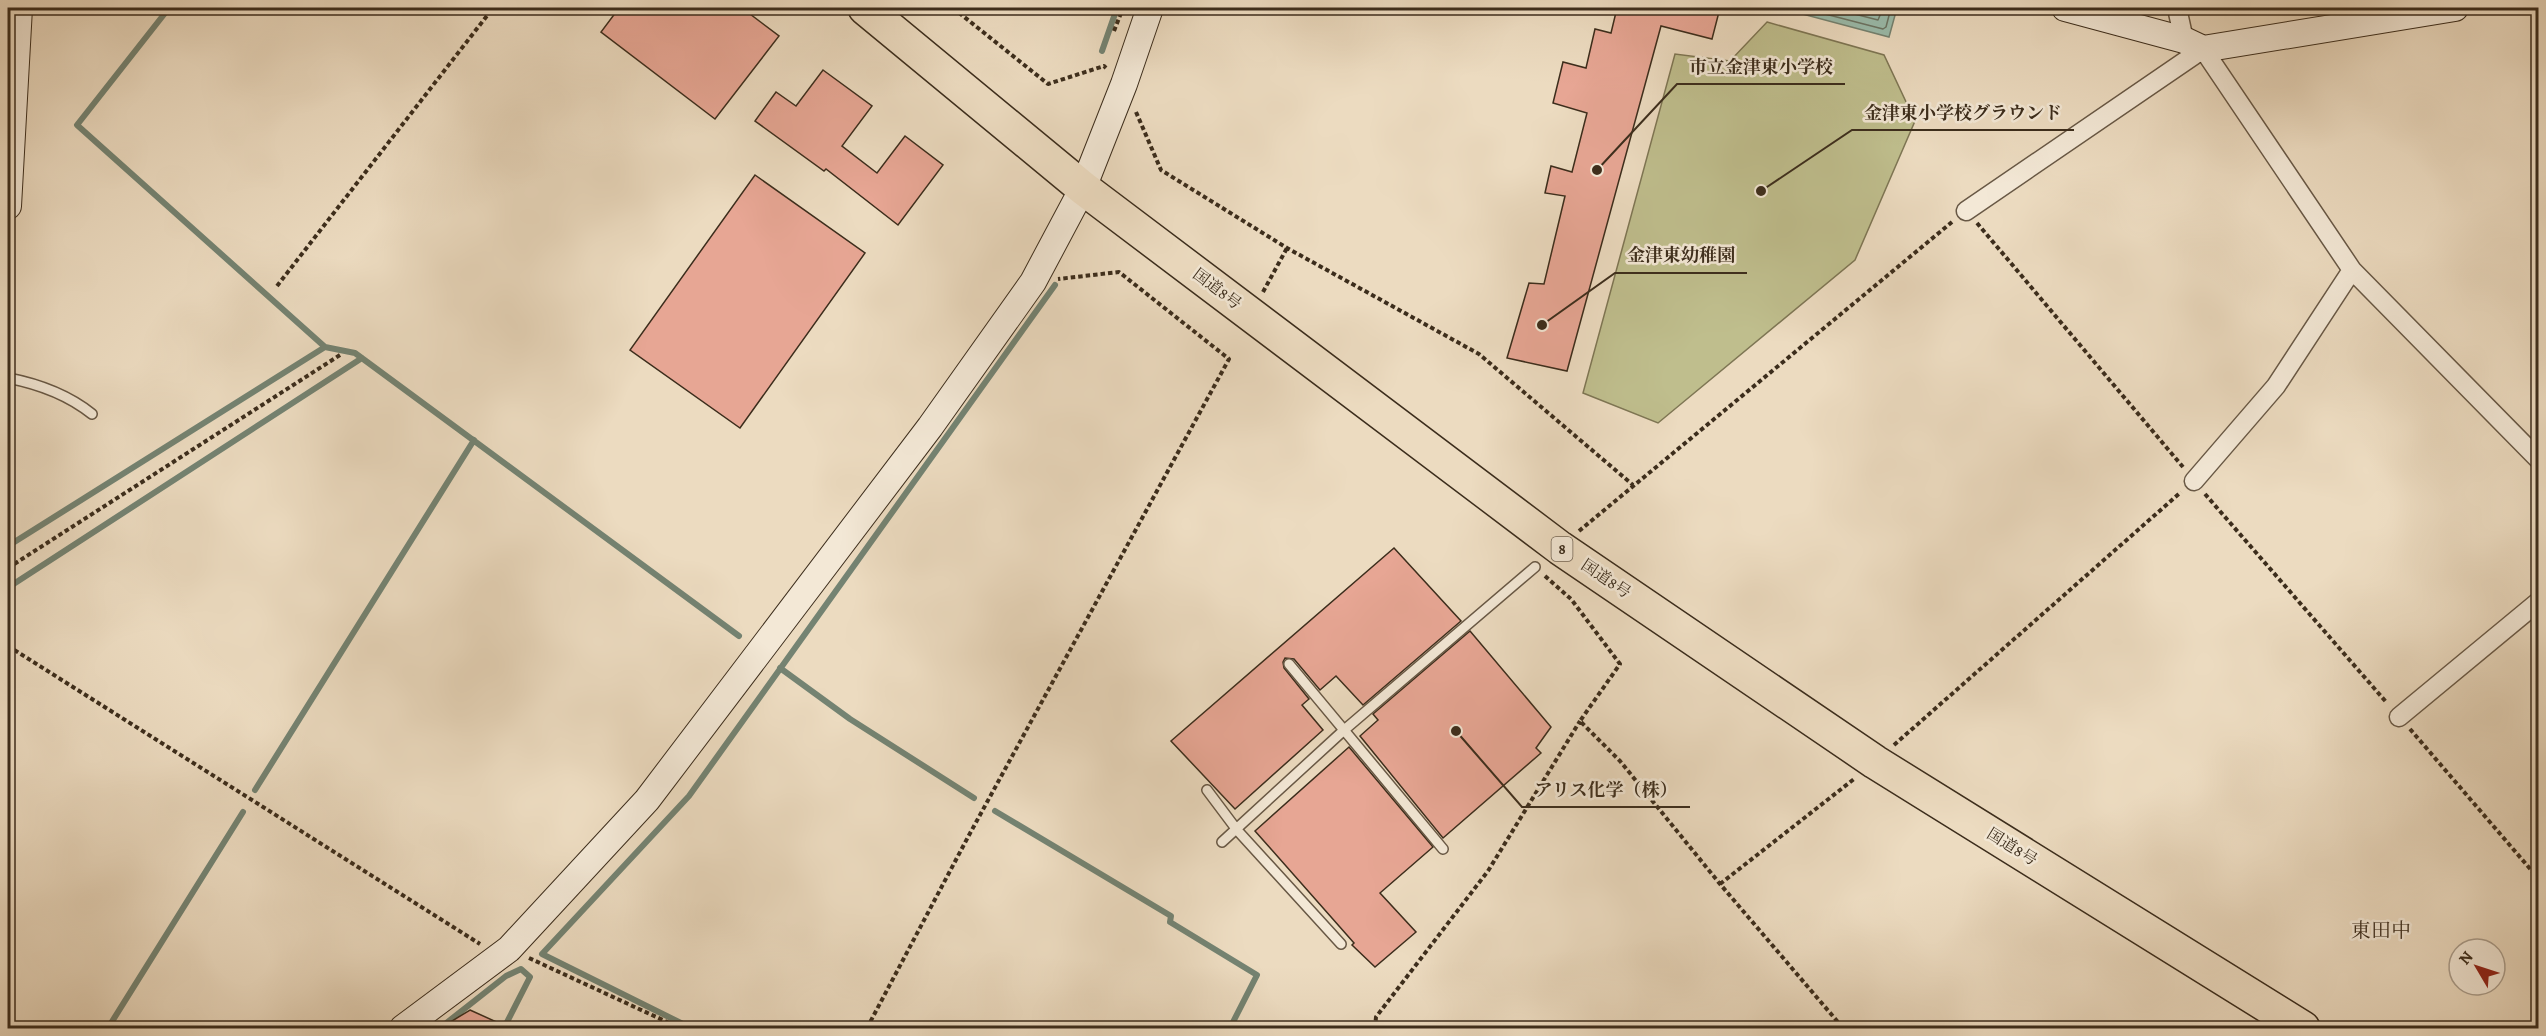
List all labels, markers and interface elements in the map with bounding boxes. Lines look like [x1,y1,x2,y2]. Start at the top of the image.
callout: 市立金津東小学校 [1677,48,1845,84]
text: 市立金津東小学校 [1689,55,1833,79]
callout: 金津東小学校グラウンド [1852,94,2074,130]
text: 金津東小学校グラウンド [1864,101,2062,125]
callout: 金津東幼稚園 [1615,237,1747,273]
text: 金津東幼稚園 [1627,243,1735,267]
street label: 国道8号 [1188,263,1246,315]
road number: 8 [1552,537,1572,561]
street label: 国道8号 [1577,554,1635,604]
callout: アリス化学（株） [1522,771,1690,807]
text: アリス化学（株） [1535,778,1677,802]
street label: 国道8号 [1983,823,2041,871]
district label: 東田中 [2351,917,2411,944]
north arrow [2447,937,2507,997]
text: N [2454,946,2479,970]

